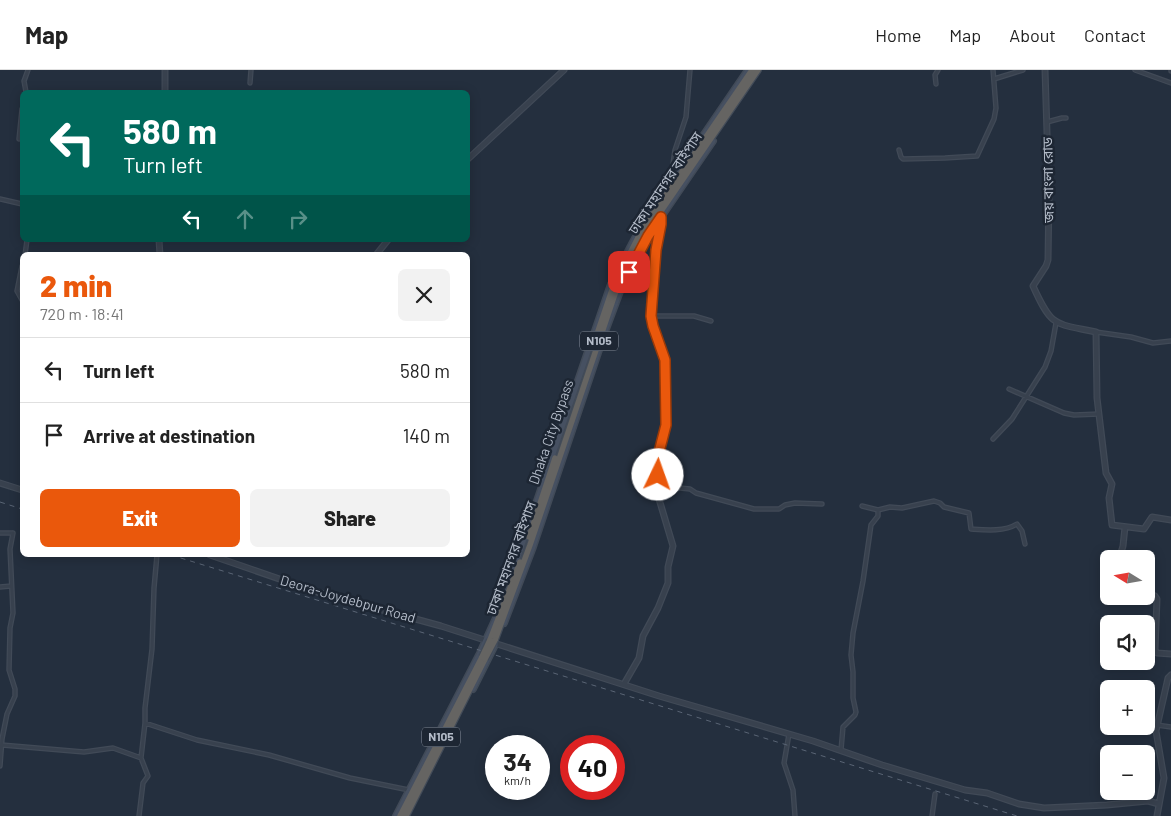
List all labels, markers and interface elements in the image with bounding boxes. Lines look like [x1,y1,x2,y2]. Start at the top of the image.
text: Map [25,20,68,49]
text: Home [875,24,921,46]
text: Map [949,24,981,46]
text: About [1009,24,1056,46]
text: Contact [1084,24,1146,46]
text: 580 m [123,109,217,151]
icon: left [40,110,105,175]
street label: ঢাকা মহানগর বাইপাস [624,128,705,238]
street label: জয় বাংলা রোড [1038,136,1057,224]
text: Turn left [123,151,203,177]
icon: left [178,205,206,233]
icon: ahead [231,205,259,233]
icon: right [284,205,312,233]
pin [608,251,650,293]
icon: arrive [615,258,643,286]
text: 2 min [40,267,112,303]
button: close [398,269,450,321]
text: 720 m · 18:41 [40,304,124,323]
road number: N105 [580,332,618,350]
icon: left [40,356,68,384]
text: Turn left [83,359,154,382]
text: 580 m [400,359,450,382]
street label: Dhaka City Bypass [525,377,577,487]
icon: arrive [40,421,68,449]
text: Arrive at destination [83,424,255,447]
text: 140 m [403,424,450,447]
position arrow [631,448,683,500]
button: Exit [40,489,240,547]
button: Share [250,489,450,547]
street label: ঢাকা মহানগর বাইপাস [482,498,539,618]
north arrow [1100,550,1155,605]
map controls [1100,550,1155,800]
street label: Deora-Joydebpur Road [279,571,418,626]
button: sound [1100,615,1155,670]
button: + [1100,680,1155,735]
road number: N105 [422,728,460,746]
speed limit sign: 40 [560,735,625,800]
button: − [1100,745,1155,800]
text: 34 [503,746,532,776]
text: km/h [504,773,531,787]

